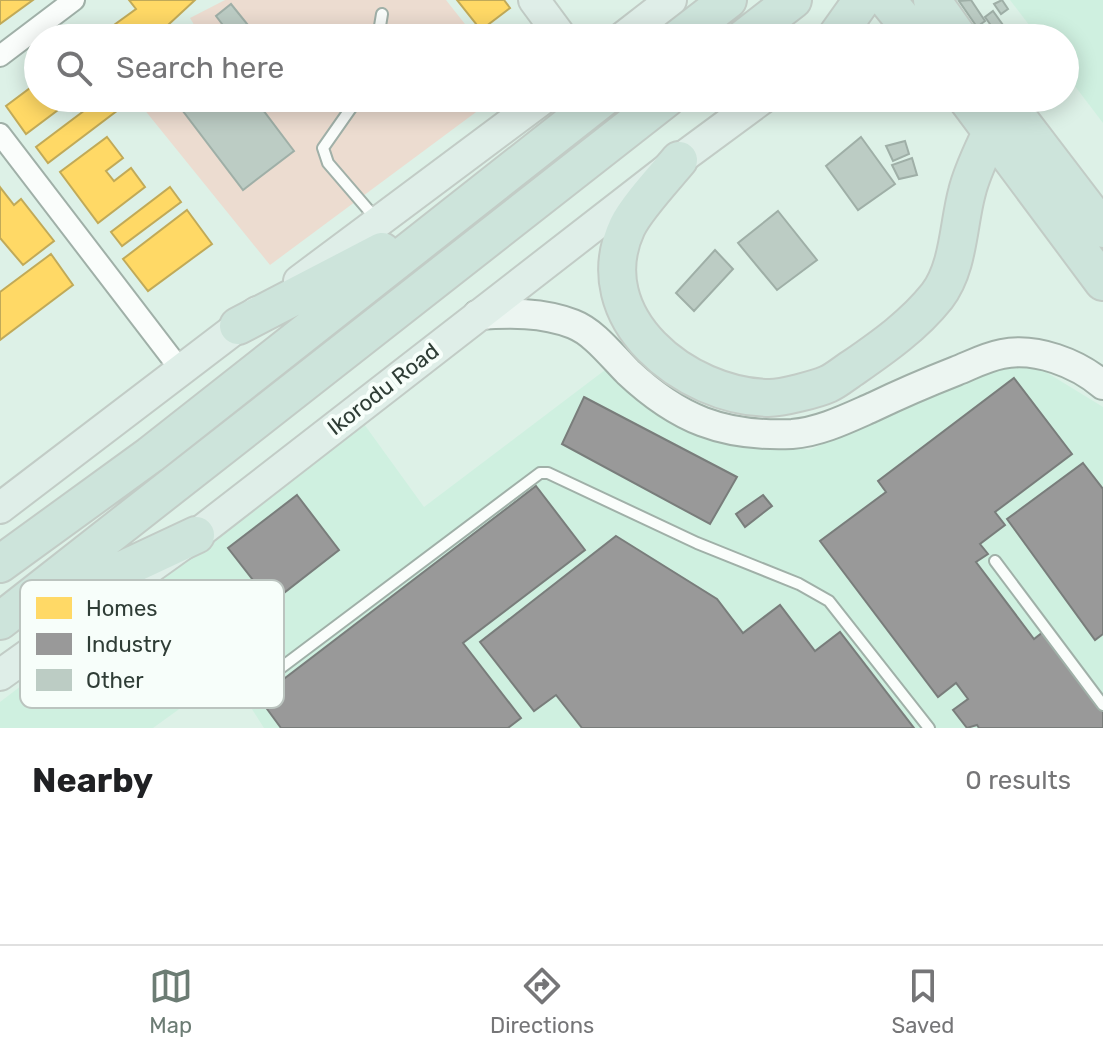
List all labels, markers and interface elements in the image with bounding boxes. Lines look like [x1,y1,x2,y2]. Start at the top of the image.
search box [24,24,1079,112]
icon: search [52,46,96,90]
text: Search here [116,50,284,86]
street label: Ikorodu Road [322,337,444,441]
legend [20,580,284,708]
text: Homes [86,595,157,622]
text: Industry [86,631,172,658]
text: Other [86,667,144,694]
text: Nearby [32,760,153,801]
text: 0 results [965,765,1071,796]
tab: Map [149,964,193,1039]
tab: Directions [490,964,594,1039]
tab: Saved [892,964,954,1039]

